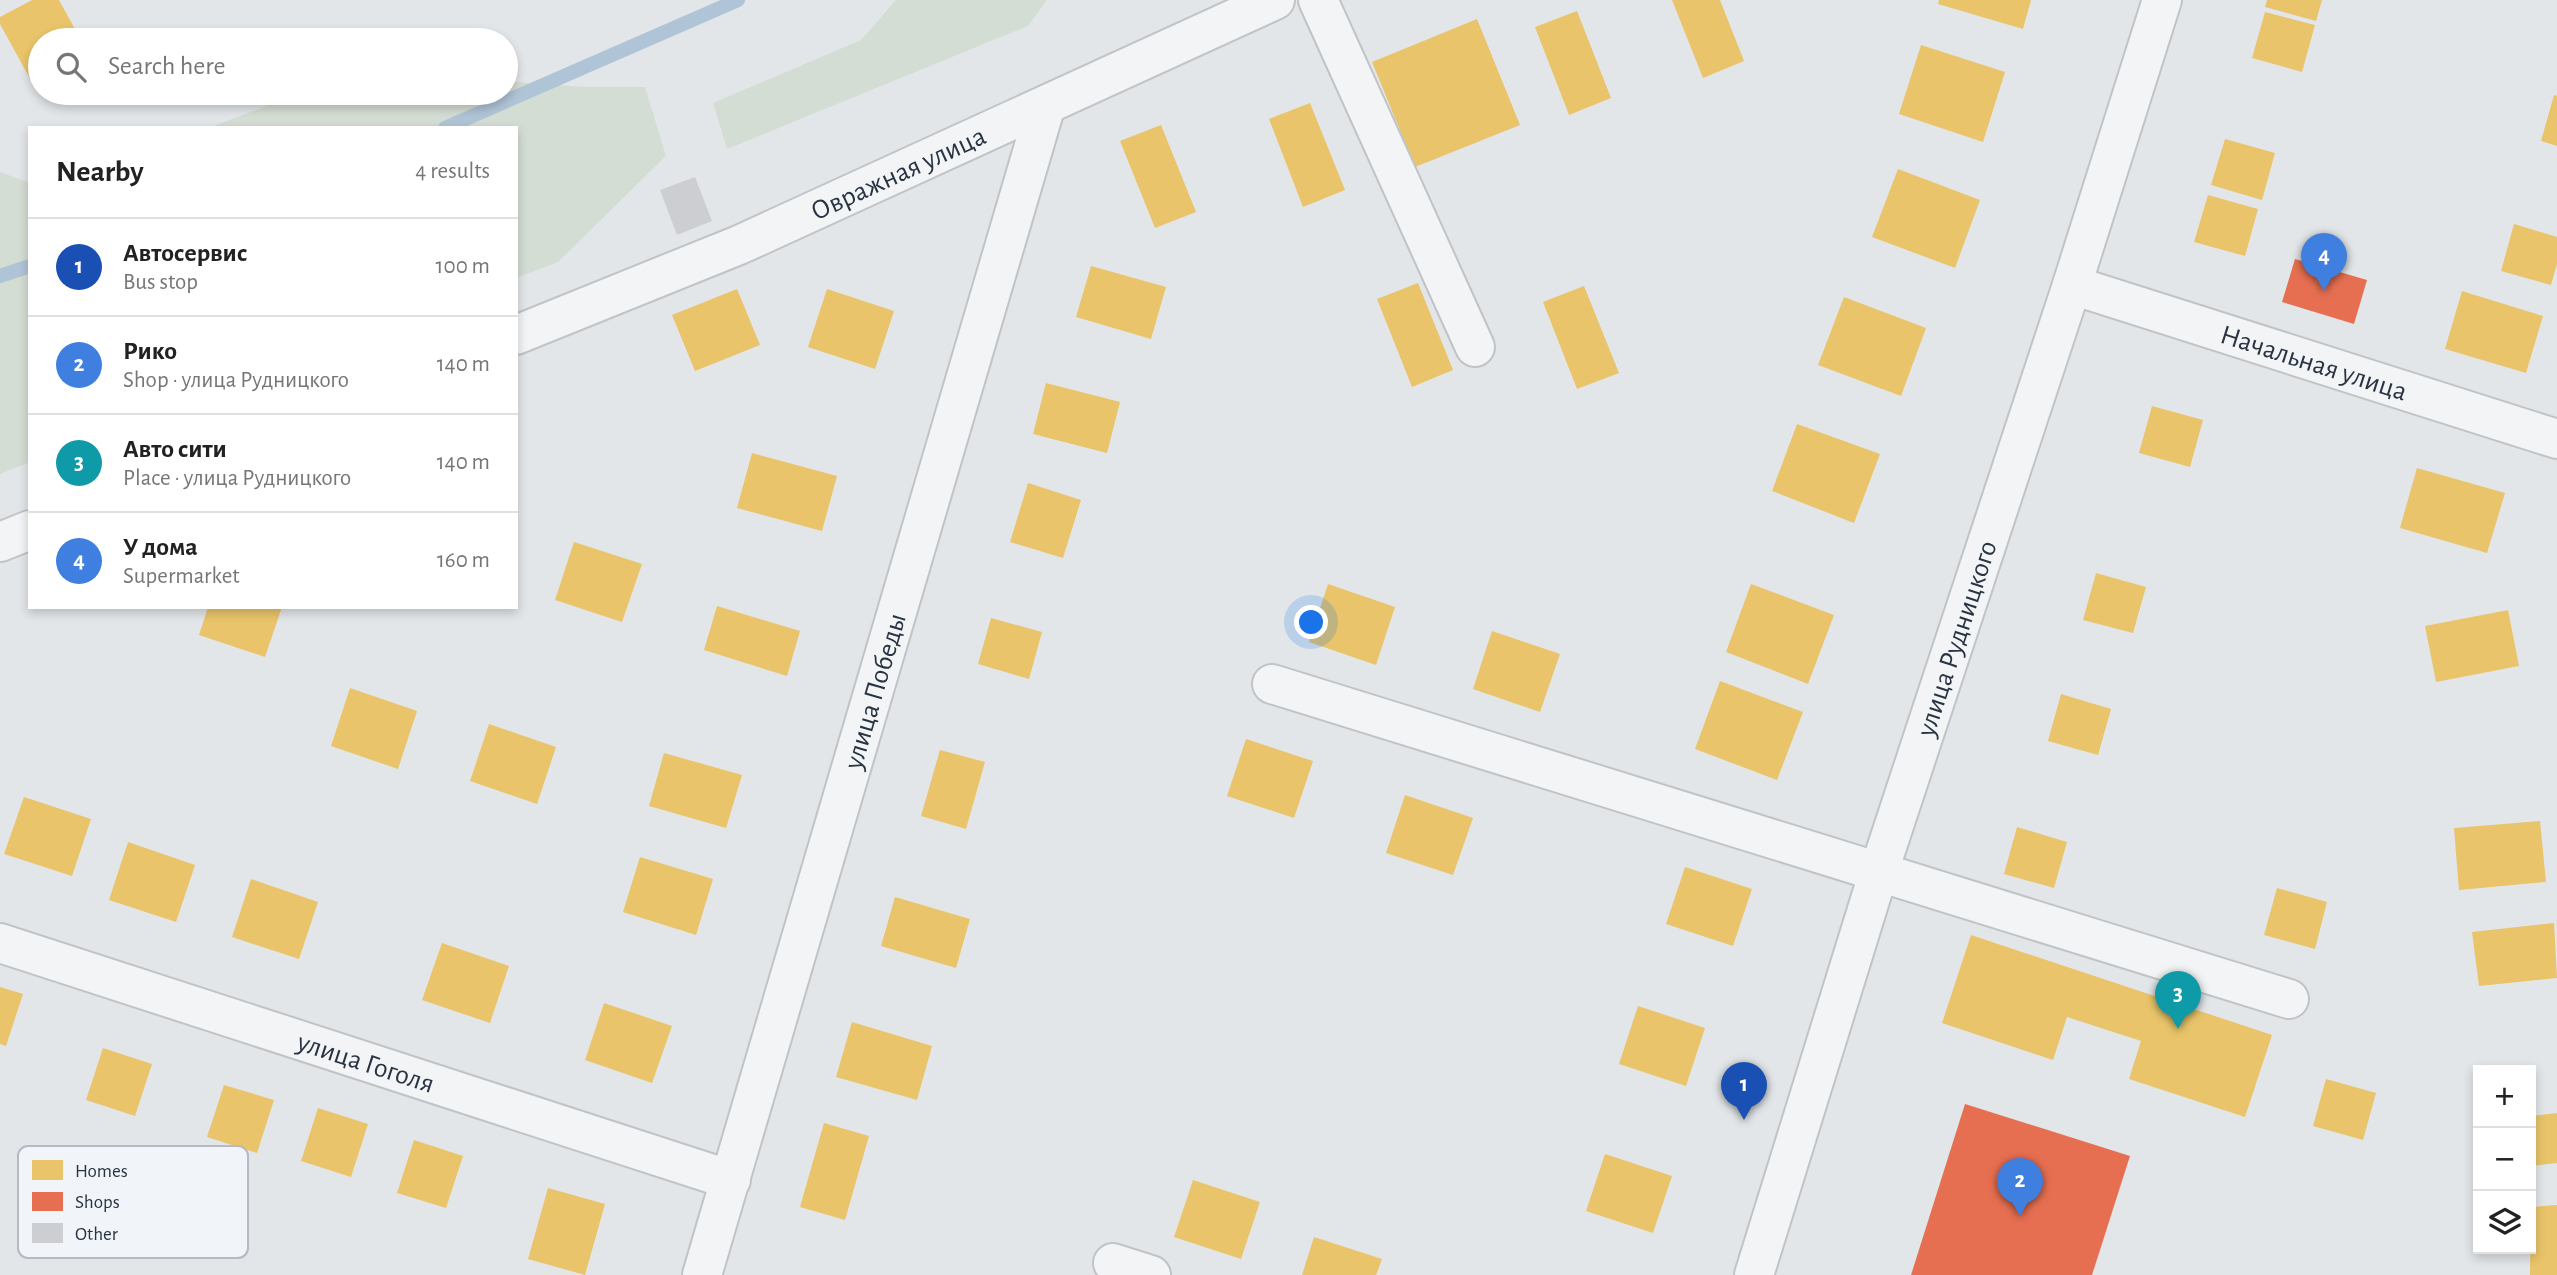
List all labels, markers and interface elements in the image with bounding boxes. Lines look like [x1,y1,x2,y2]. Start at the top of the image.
search box [28,28,518,105]
icon: search [52,48,90,86]
text: Search here [108,53,226,79]
street label: Овражная улица [807,122,990,226]
text: Nearby [56,157,144,187]
text: 4 results [415,160,490,183]
pin: 4 [2301,233,2347,291]
text: Автосервис [123,240,247,266]
text: 1 [75,255,83,278]
text: 100 m [436,255,490,278]
text: Bus stop [123,271,198,294]
street label: Начальная улица [2217,321,2410,407]
text: Рико [123,338,177,364]
text: 2 [74,353,84,376]
text: 140 m [437,353,490,376]
text: Shop · улица Рудницкого [123,369,349,392]
text: Авто сити [123,436,227,462]
text: 3 [74,451,84,474]
text: 140 m [437,451,490,474]
text: Place · улица Рудницкого [123,467,351,490]
text: У дома [123,534,198,560]
street label: улица Рудницкого [1912,538,2003,741]
text: 4 [73,549,85,572]
text: 160 m [437,549,490,572]
text: Supermarket [123,565,240,588]
your location [1294,605,1328,639]
street label: улица Победы [839,610,912,773]
pin: 3 [2155,971,2201,1029]
street label: улица Гоголя [293,1028,438,1099]
pin: 1 [1721,1062,1767,1120]
map controls [2473,1065,2536,1254]
button: + [2473,1065,2536,1128]
button: − [2473,1128,2536,1191]
legend [18,1146,248,1258]
pin: 2 [1997,1158,2043,1216]
text: Homes [75,1162,128,1181]
button: layers [2473,1191,2536,1254]
text: Shops [75,1193,120,1212]
text: Other [75,1225,118,1244]

